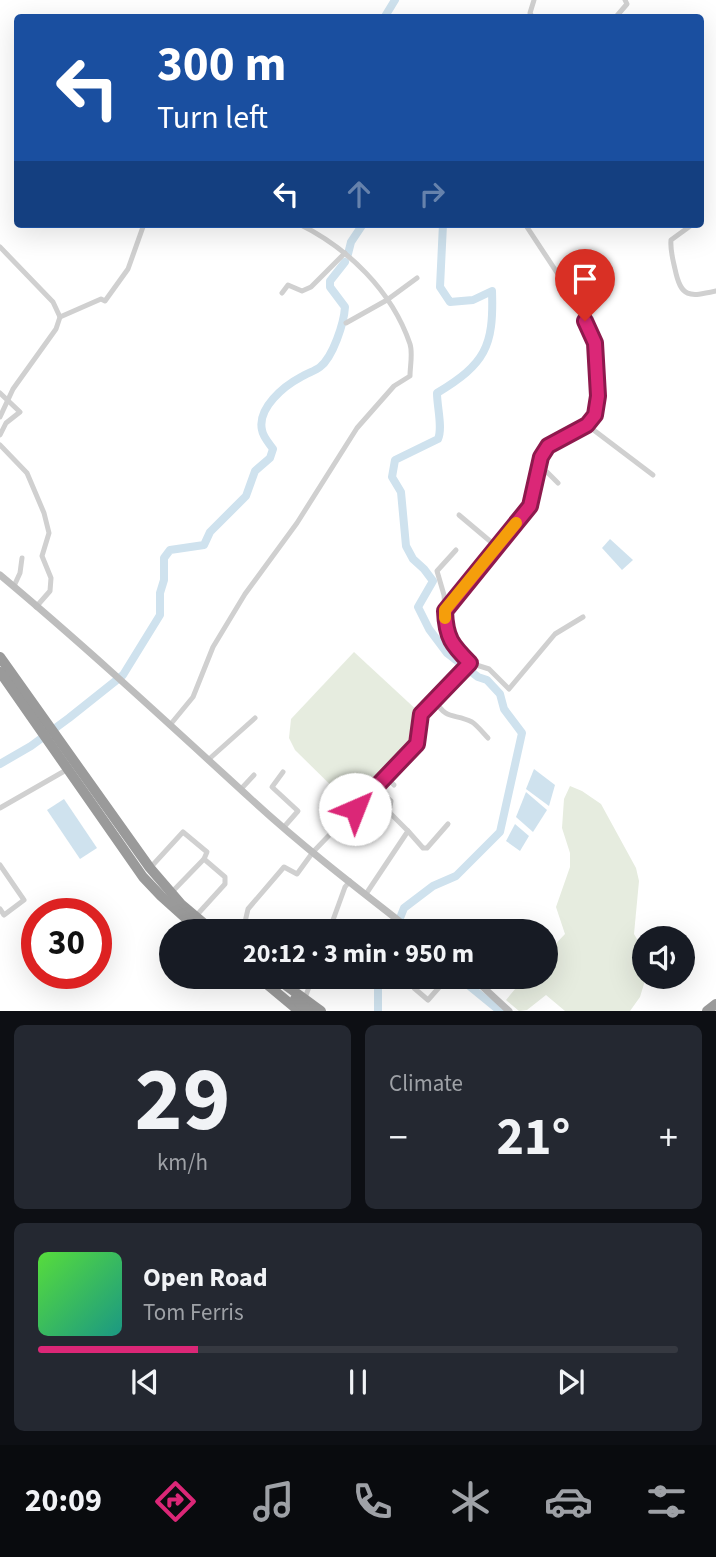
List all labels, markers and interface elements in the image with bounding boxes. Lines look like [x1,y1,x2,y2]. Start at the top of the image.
text: 300 m [157,30,286,100]
icon: left [42,42,133,133]
text: Turn left [157,95,268,141]
icon: left [267,175,305,213]
icon: ahead [340,175,378,213]
icon: right [413,175,451,213]
pin [555,249,615,321]
icon: arrive [566,260,604,298]
position arrow [318,772,392,846]
speed limit sign: 30 [21,898,112,989]
map controls [632,926,695,989]
button: sound [632,926,695,989]
text: 20:12 · 3 min · 950 m [243,935,474,972]
text: 29 [134,1036,231,1165]
text: Climate [389,1067,463,1100]
text: 21° [497,1101,570,1175]
text: − [389,1111,408,1165]
text: + [659,1111,678,1165]
text: km/h [157,1146,208,1179]
text: Open Road [143,1259,268,1296]
text: Tom Ferris [143,1296,244,1329]
icon: previous [126,1363,164,1401]
icon: pause [339,1363,377,1401]
icon: next [552,1363,590,1401]
icon: directions [151,1477,200,1526]
icon: music [249,1477,298,1526]
icon: phone [348,1477,397,1526]
icon: climate [446,1477,495,1526]
icon: car [544,1477,593,1526]
icon: filters [642,1477,691,1526]
text: 20:09 [25,1478,102,1524]

